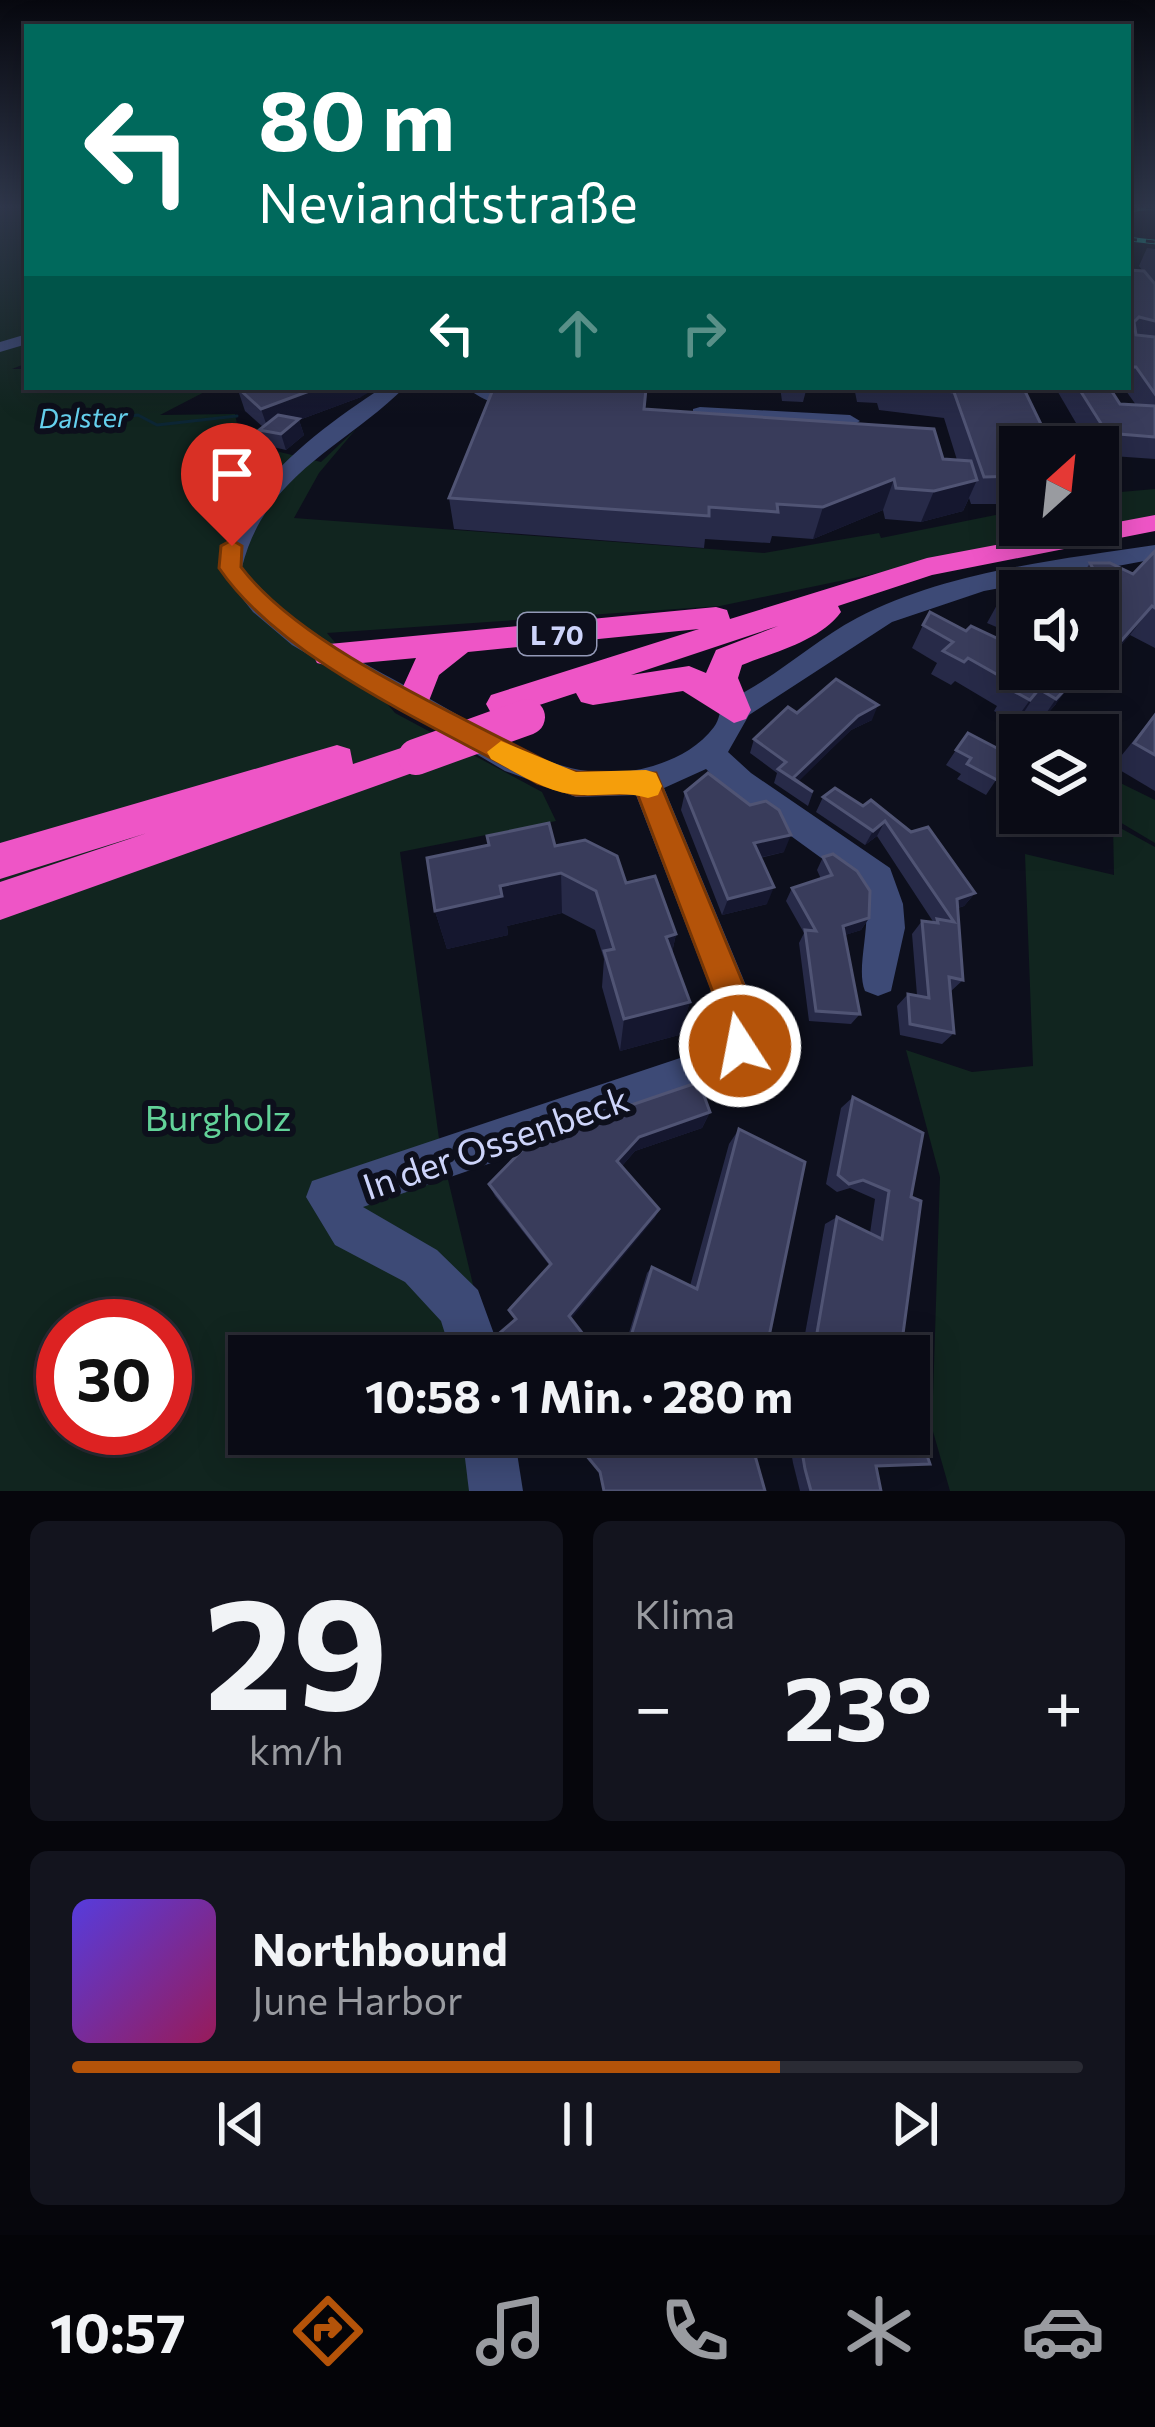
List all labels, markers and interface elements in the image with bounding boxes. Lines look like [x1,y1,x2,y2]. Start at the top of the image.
text: 80 m [258,66,455,168]
icon: left [60,72,216,228]
text: Neviandtstraße [258,168,638,234]
icon: left [419,300,485,366]
icon: ahead [545,300,611,366]
icon: right [671,300,737,366]
water label: Dalster [38,400,129,434]
pin [181,423,283,546]
north arrow [999,426,1119,546]
map controls [999,426,1119,834]
icon: arrive [199,441,265,507]
button: sound [999,570,1119,690]
road number: L 70 [518,613,596,655]
button: layers [999,714,1119,834]
position arrow [677,983,803,1109]
street label: In der Ossenbeck [356,1075,634,1207]
park label: Burgholz [145,1094,291,1138]
speed limit sign: 30 [36,1299,192,1455]
text: 10:58 · 1 Min. · 280 m [365,1367,793,1422]
text: 29 [204,1551,388,1742]
text: Klima [635,1589,735,1637]
text: 23° [784,1649,932,1760]
text: − [635,1664,672,1745]
text: + [1044,1664,1083,1745]
text: km/h [249,1725,344,1773]
text: Northbound [252,1920,508,1975]
text: June Harbor [252,1975,463,2023]
icon: previous [208,2091,274,2157]
icon: pause [545,2091,611,2157]
icon: next [882,2091,948,2157]
icon: directions [286,2289,370,2373]
icon: music [469,2289,553,2373]
icon: phone [653,2289,737,2373]
icon: climate [837,2289,921,2373]
icon: car [1021,2289,1105,2373]
text: 10:57 [50,2298,186,2364]

